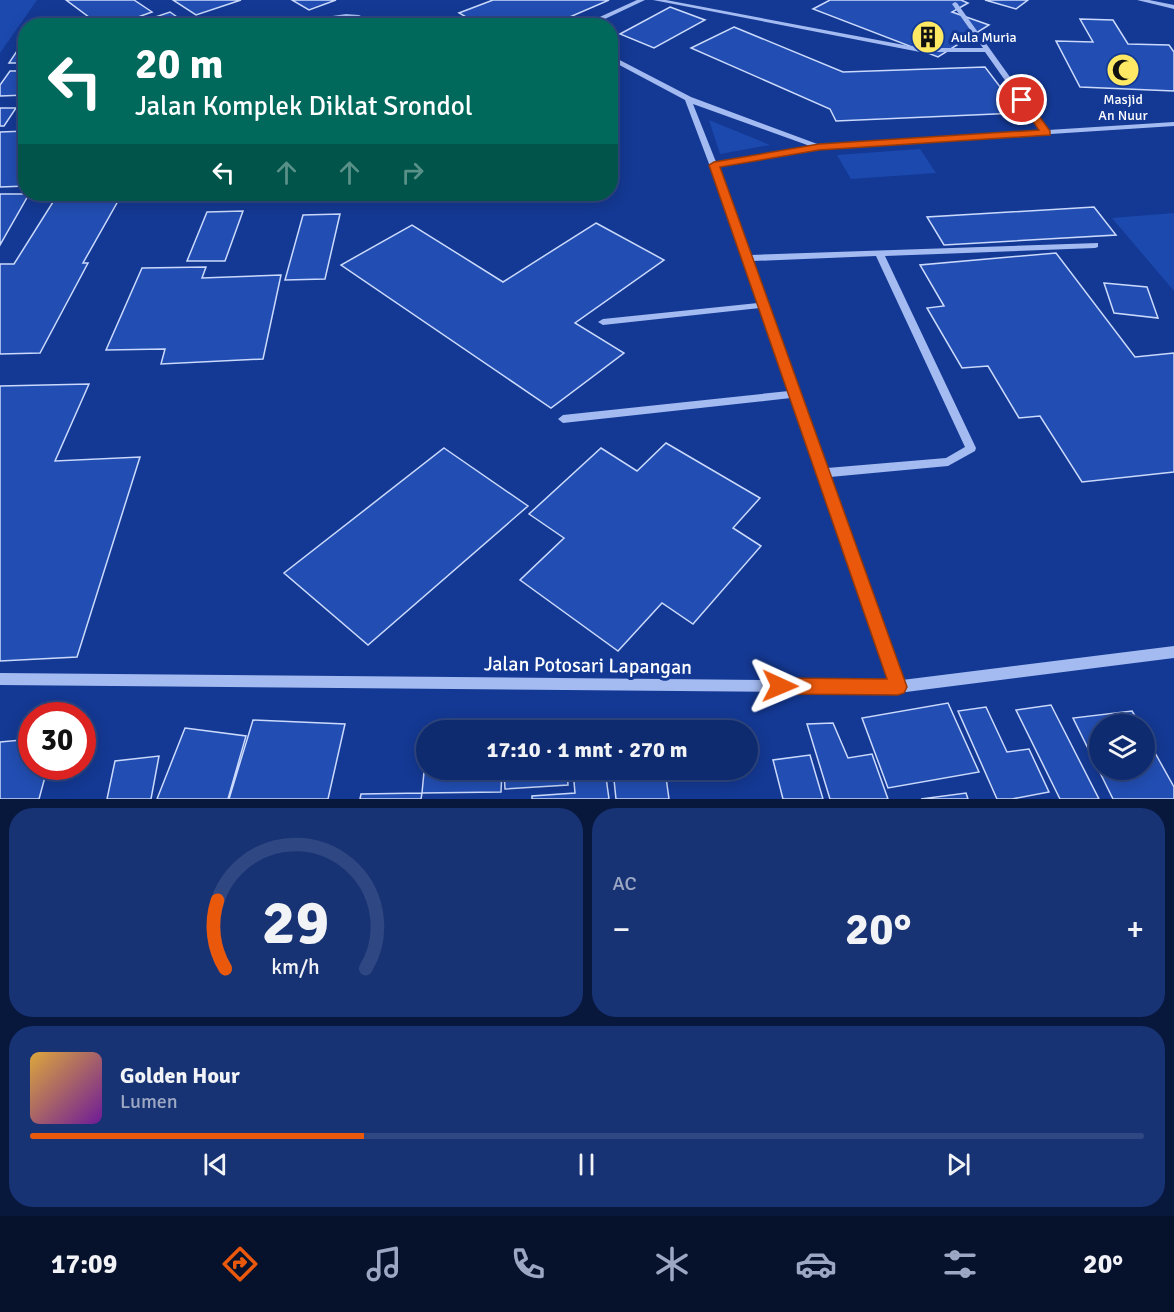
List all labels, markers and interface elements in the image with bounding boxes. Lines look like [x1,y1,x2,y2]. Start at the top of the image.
building icon: Aula Muria [910,19,946,55]
place label: Aula Muria [951,29,1017,46]
text: 20 m [135,39,224,90]
icon: left [36,42,114,120]
mosque icon: Masjid An Nuur [1105,52,1141,88]
pin [996,74,1047,125]
icon: arrive [1005,83,1038,116]
text: Jalan Komplek Diklat Srondol [135,90,473,123]
place label: Masjid An Nuur [1098,91,1148,124]
icon: left [207,156,240,189]
icon: ahead [270,156,303,189]
icon: ahead [333,156,366,189]
icon: right [396,156,429,189]
street label: Jalan Potosari Lapangan [484,651,692,680]
position arrow [748,654,812,718]
speed limit sign: 30 [18,702,96,780]
map controls [1089,714,1155,780]
button: layers [1089,714,1155,780]
text: 17:10 · 1 mnt · 270 m [487,736,687,763]
text: AC [613,871,637,896]
text: 29 [262,884,329,961]
text: 20° [845,902,912,957]
text: − [613,909,630,950]
text: + [1126,909,1144,950]
text: km/h [271,955,320,981]
text: Golden Hour [120,1062,240,1089]
text: Lumen [120,1089,178,1114]
icon: previous [199,1148,232,1181]
icon: pause [570,1148,603,1181]
icon: next [942,1148,975,1181]
icon: directions [219,1243,261,1285]
icon: music [363,1243,405,1285]
icon: phone [507,1243,549,1285]
icon: climate [651,1243,693,1285]
icon: car [795,1243,837,1285]
icon: filters [939,1243,981,1285]
text: 17:09 [51,1248,117,1281]
text: 20° [1083,1248,1123,1281]

